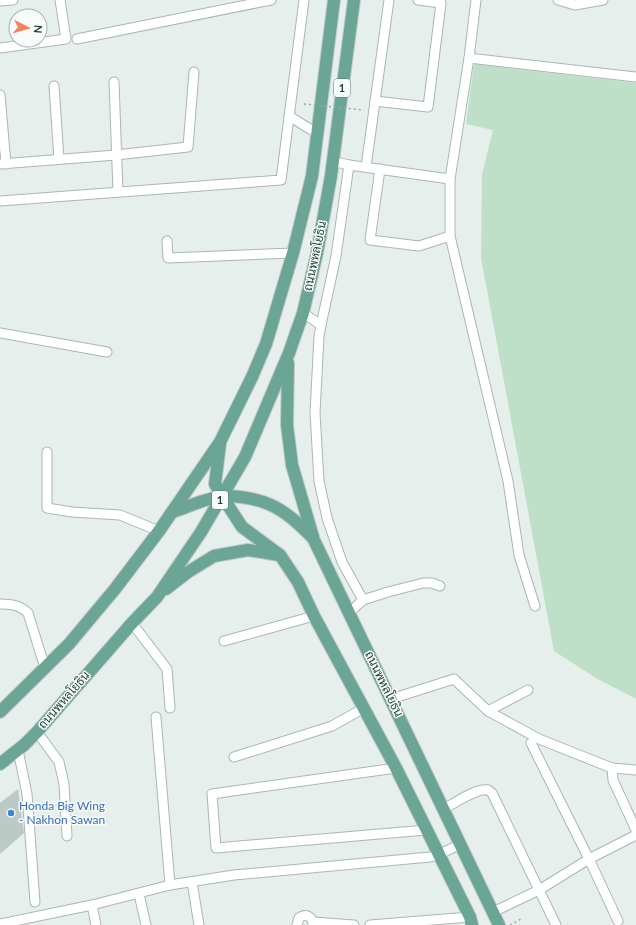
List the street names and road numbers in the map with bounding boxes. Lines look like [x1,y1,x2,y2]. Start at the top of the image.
road number: 1 [334,79,350,97]
street label: ถนนพหลโยธิน [300,219,329,292]
road number: 1 [212,491,228,509]
street label: ถนนพหลโยธิน [362,649,407,719]
street label: ถนนพหลโยธิน [35,668,93,731]

